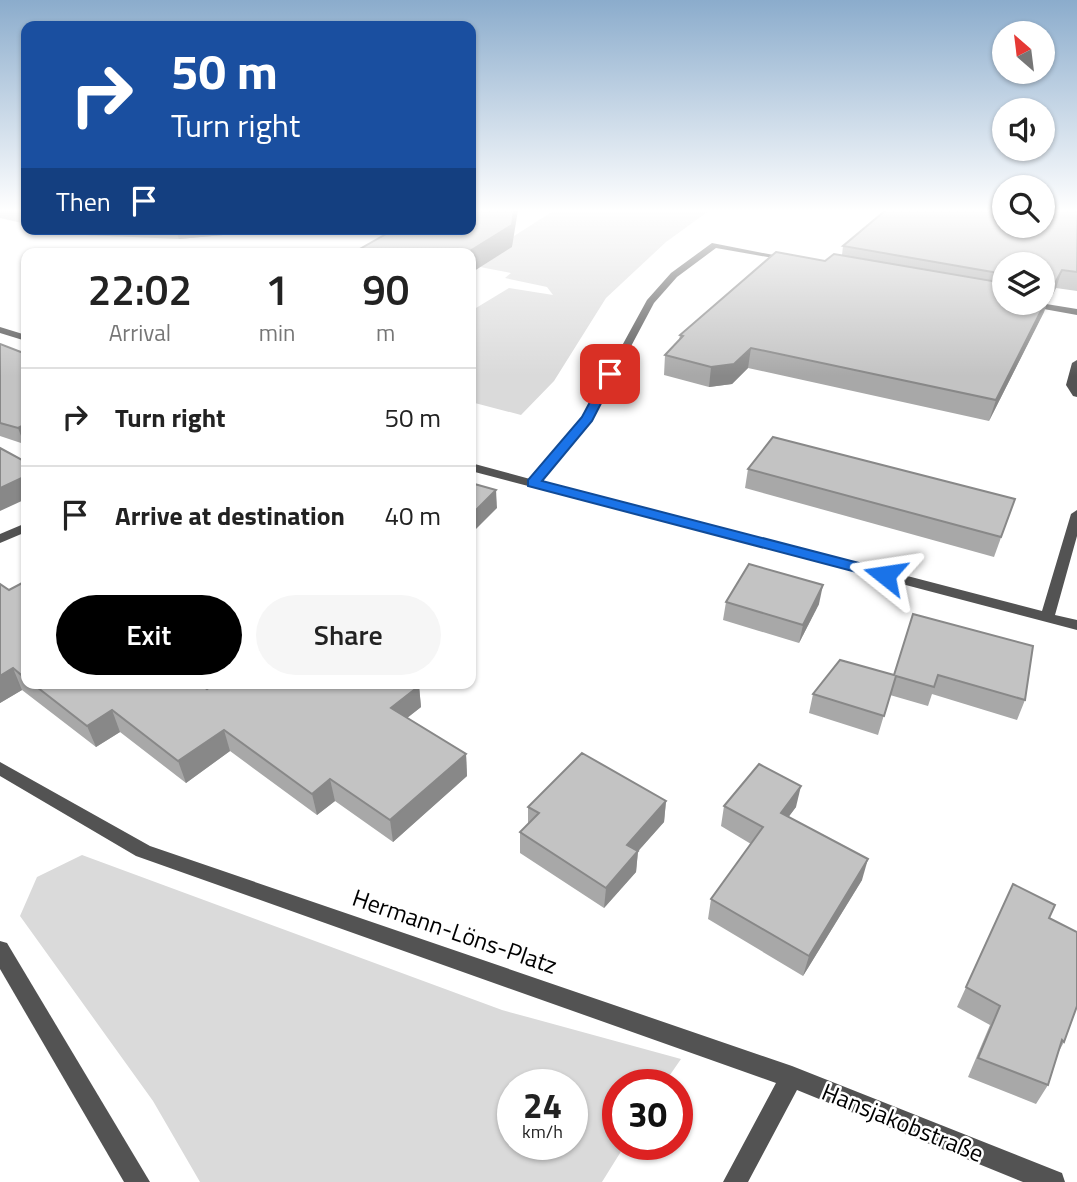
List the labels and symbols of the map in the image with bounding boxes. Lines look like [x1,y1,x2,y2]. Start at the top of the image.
north arrow [992,21,1055,84]
pin [580,344,640,404]
position arrow [848,538,922,612]
street label: Hermann-Löns-Platz [348,879,562,983]
speed limit sign: 30 [602,1069,693,1160]
street label: Hansjakobstraße [817,1073,989,1171]

